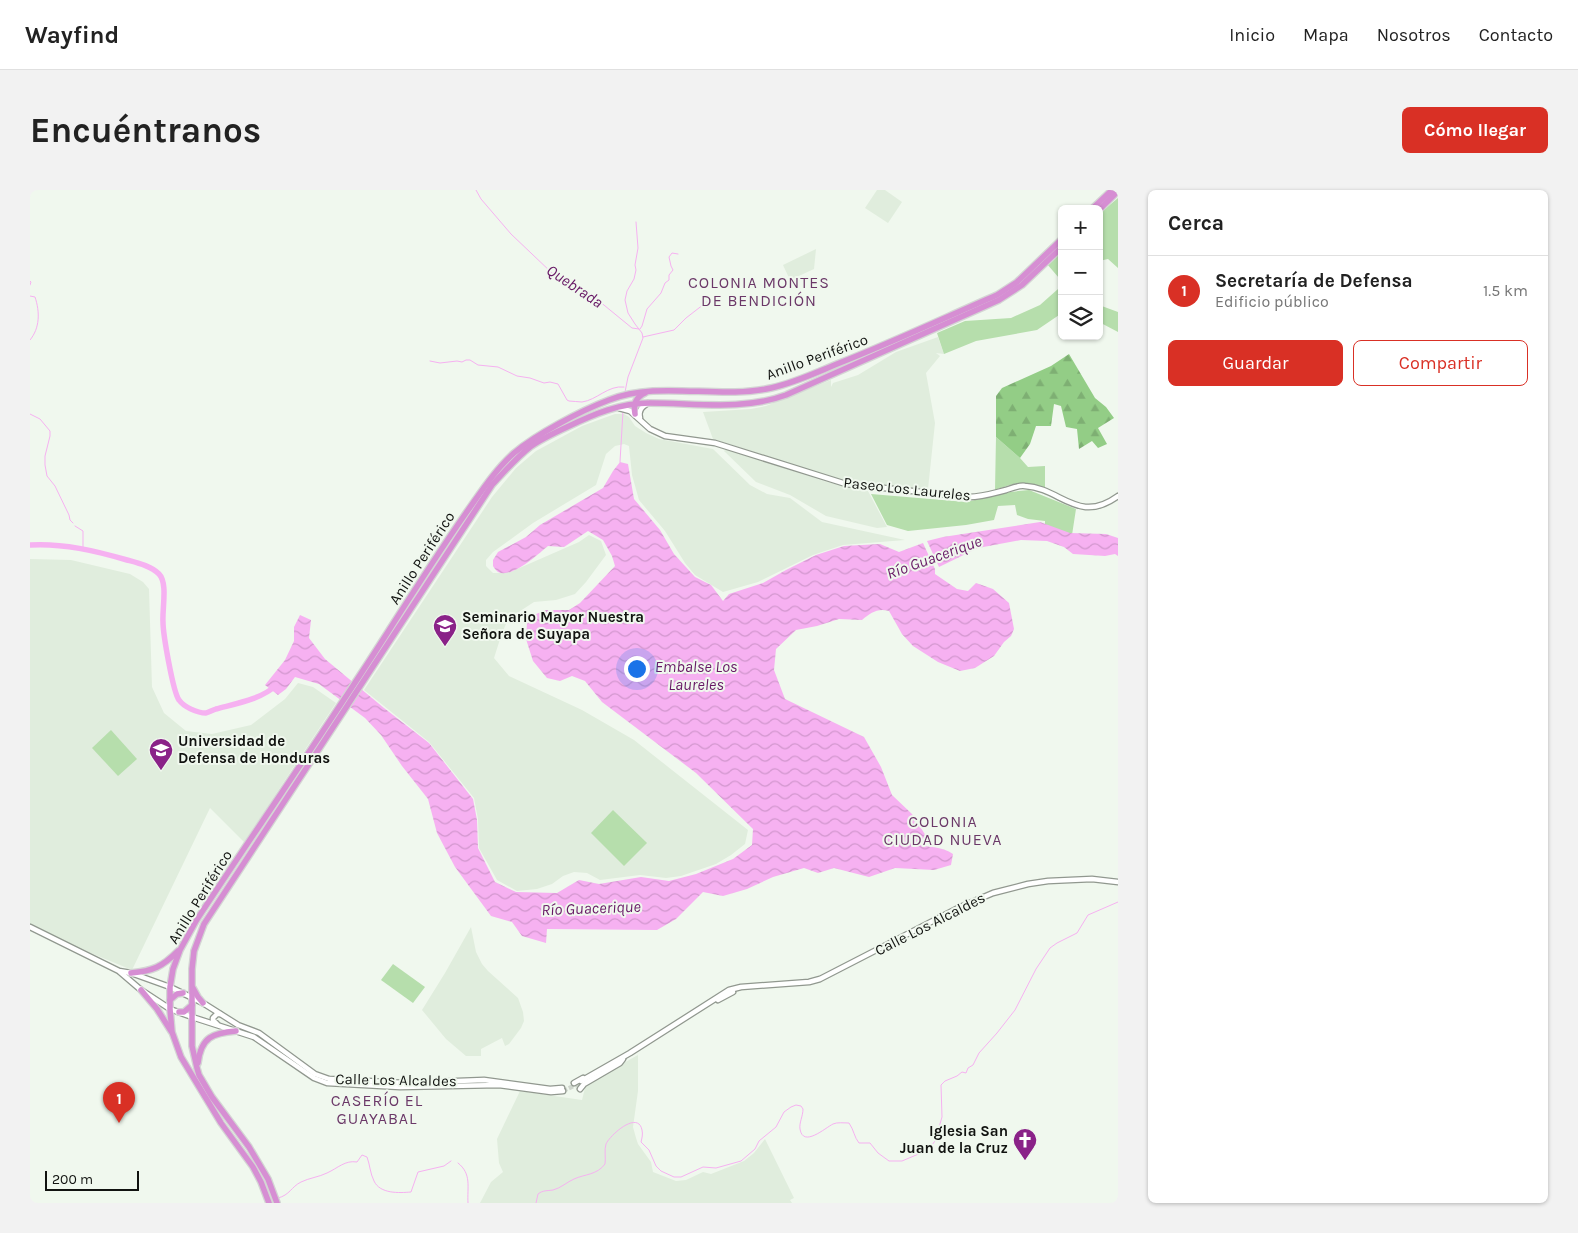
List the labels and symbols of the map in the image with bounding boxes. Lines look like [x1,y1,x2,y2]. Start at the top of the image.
water label: Quebrada [543,260,607,312]
district label: COLONIA MONTES DE BENDICIÓN [688,273,830,310]
street label: Anillo Periférico [764,330,870,384]
street label: Paseo Los Laureles [842,473,972,505]
street label: Anillo Periférico [385,508,459,608]
water label: Río Guacerique [884,531,985,583]
place label: Seminario Mayor Nuestra Señora de Suyapa [462,608,644,643]
school or university icon: Seminario Mayor Nuestra Señora de Suyapa [432,613,458,647]
your location [624,656,650,682]
water label: Embalse Los Laureles [655,657,738,694]
place label: Universidad de Defensa de Honduras [178,732,330,767]
school or university icon: Universidad de Defensa de Honduras [148,737,174,771]
district label: COLONIA CIUDAD NUEVA [884,812,1002,849]
street label: Anillo Periférico [164,847,236,947]
street label: Calle Los Alcaldes [872,888,988,960]
water label: Río Guacerique [541,897,642,919]
street label: Calle Los Alcaldes [335,1070,457,1090]
pin: 1 [103,1082,135,1123]
district label: CASERÍO EL GUAYABAL [331,1091,423,1128]
place label: Iglesia San Juan de la Cruz [900,1122,1008,1157]
church icon: Iglesia San Juan de la Cruz [1012,1127,1038,1161]
scale bar [45,1168,139,1191]

